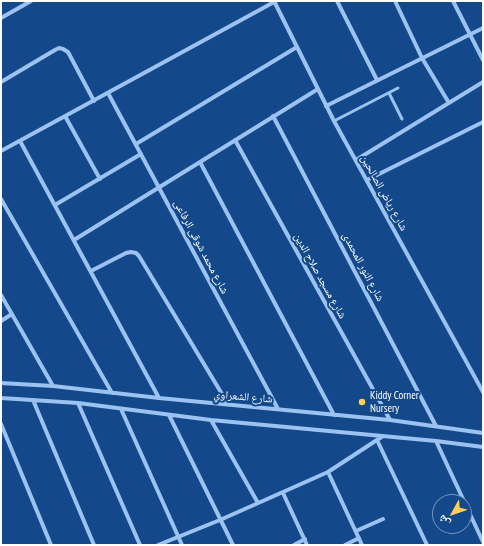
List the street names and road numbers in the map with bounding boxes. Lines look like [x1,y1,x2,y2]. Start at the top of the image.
street label: شارع رياض الصالحين [358,153,410,233]
street label: شارع محمد شوقى الرفاعى [171,198,231,296]
street label: شارع النور المحمدى [339,230,387,304]
street label: شارع مسجد صلاح الدين [291,231,349,321]
street label: شارع الشعراوي [213,388,273,406]

